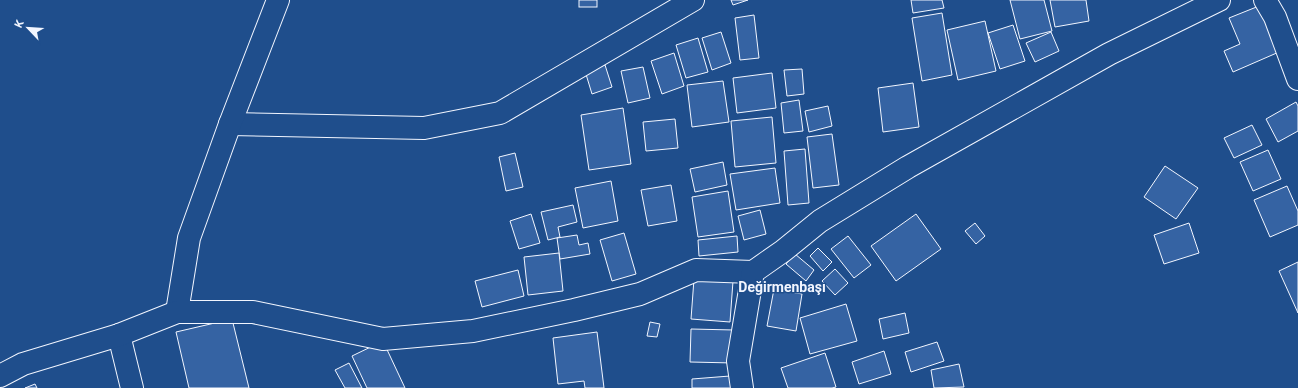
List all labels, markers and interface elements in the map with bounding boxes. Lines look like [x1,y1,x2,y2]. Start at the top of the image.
north arrow [8,8,48,48]
text: K [12,17,27,30]
district label: Değirmenbaşı [738,279,826,295]

